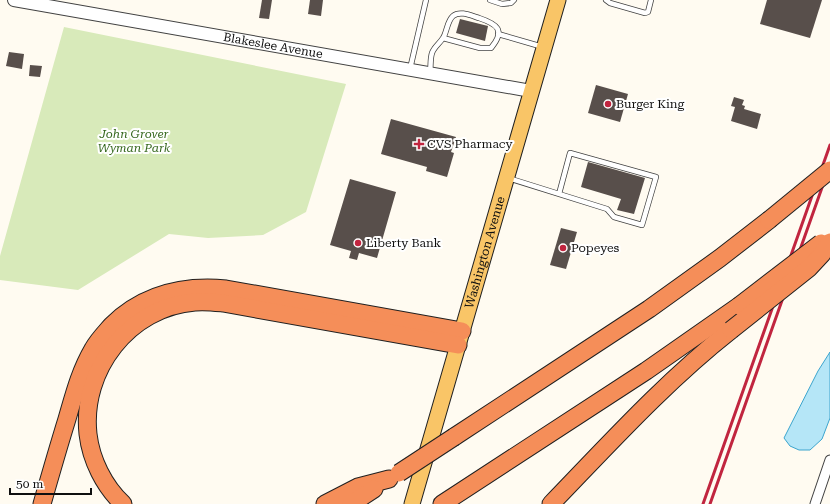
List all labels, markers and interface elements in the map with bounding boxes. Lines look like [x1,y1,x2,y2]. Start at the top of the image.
street label: Blakeslee Avenue [222,30,324,61]
place label: Burger King [616,97,685,111]
marker: Burger King [603,99,613,109]
park label: John Grover Wyman Park [98,127,171,155]
place label: CVS Pharmacy [427,137,514,151]
marker: CVS Pharmacy [414,139,424,149]
street label: Washington Avenue [462,194,508,310]
place label: Liberty Bank [366,236,441,250]
marker: Liberty Bank [353,238,363,248]
place label: Popeyes [571,241,620,255]
marker: Popeyes [558,243,568,253]
scale bar [10,470,91,496]
text: 50 m [16,477,43,491]

